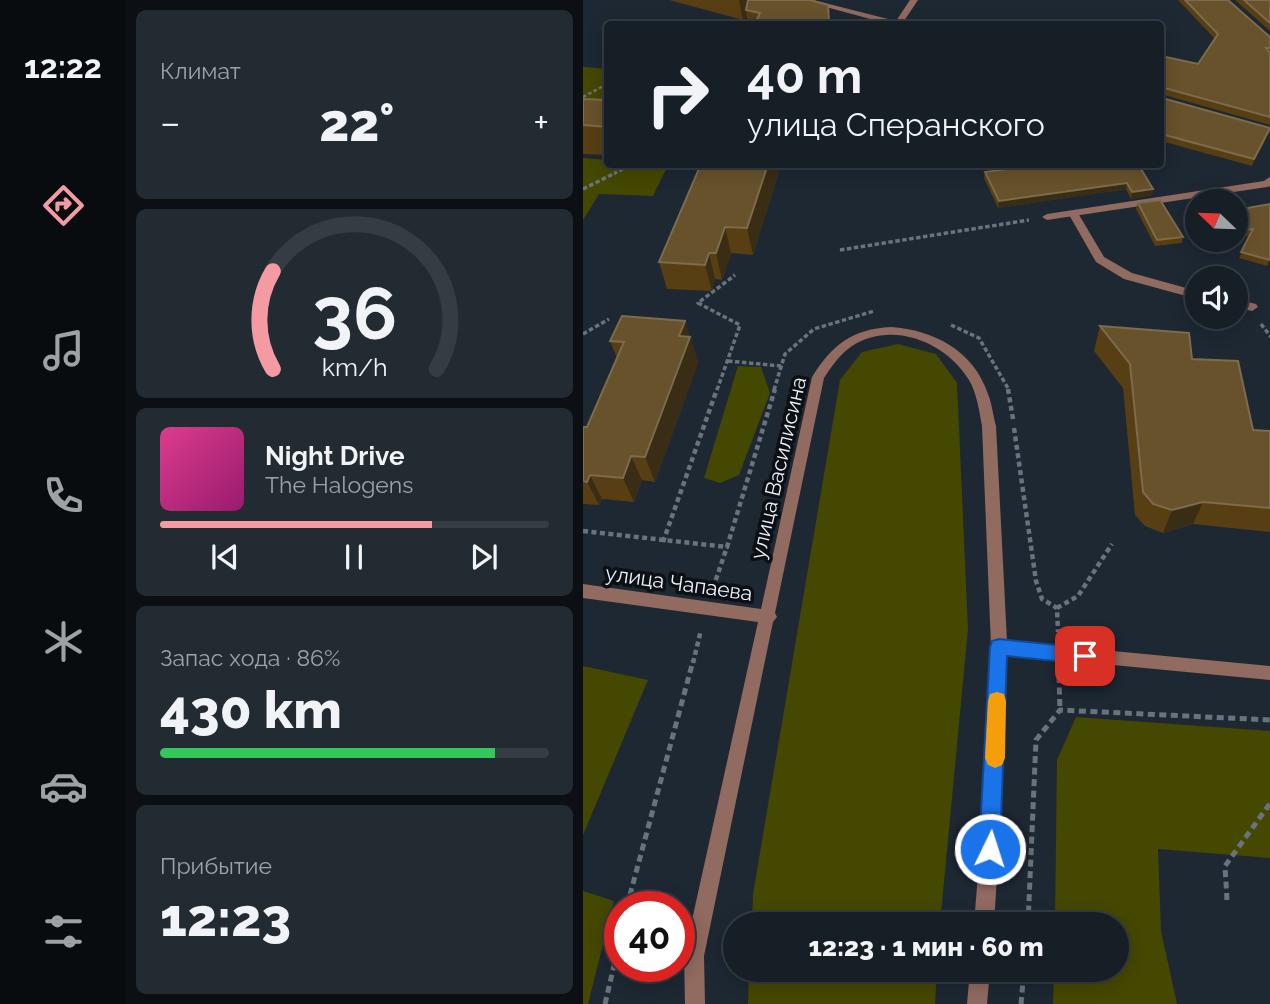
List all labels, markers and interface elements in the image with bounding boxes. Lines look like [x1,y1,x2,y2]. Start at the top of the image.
text: 40 m [747,47,862,104]
text: 12:22 [24,48,102,85]
icon: right [632,49,723,140]
text: Климат [160,57,241,84]
text: 22° [319,92,395,153]
text: − [160,100,180,145]
text: + [533,100,549,145]
text: улица Сперанского [747,106,1045,143]
icon: directions [39,181,88,230]
north arrow [1185,189,1248,252]
map controls [1185,189,1248,329]
button: sound [1185,266,1248,329]
text: 36 [312,272,397,357]
icon: music [39,326,88,375]
text: km/h [322,352,387,382]
street label: улица Василисина [745,374,811,562]
text: Night Drive [265,441,404,471]
icon: phone [39,471,88,520]
text: The Halogens [265,471,413,498]
icon: previous [206,538,244,576]
icon: pause [335,538,373,576]
icon: next [465,538,503,576]
street label: улица Чапаева [604,560,754,606]
icon: climate [39,617,88,666]
pin [1055,626,1115,686]
icon: arrive [1066,637,1104,675]
text: Запас хода · 86% [160,644,340,671]
text: 430 km [160,679,342,740]
icon: car [39,762,88,811]
position arrow [953,812,1027,886]
text: Прибытие [160,852,272,879]
text: 12:23 [160,887,291,948]
speed limit sign: 40 [604,891,695,982]
icon: filters [39,907,88,956]
text: 12:23 · 1 мин · 60 m [808,932,1044,962]

